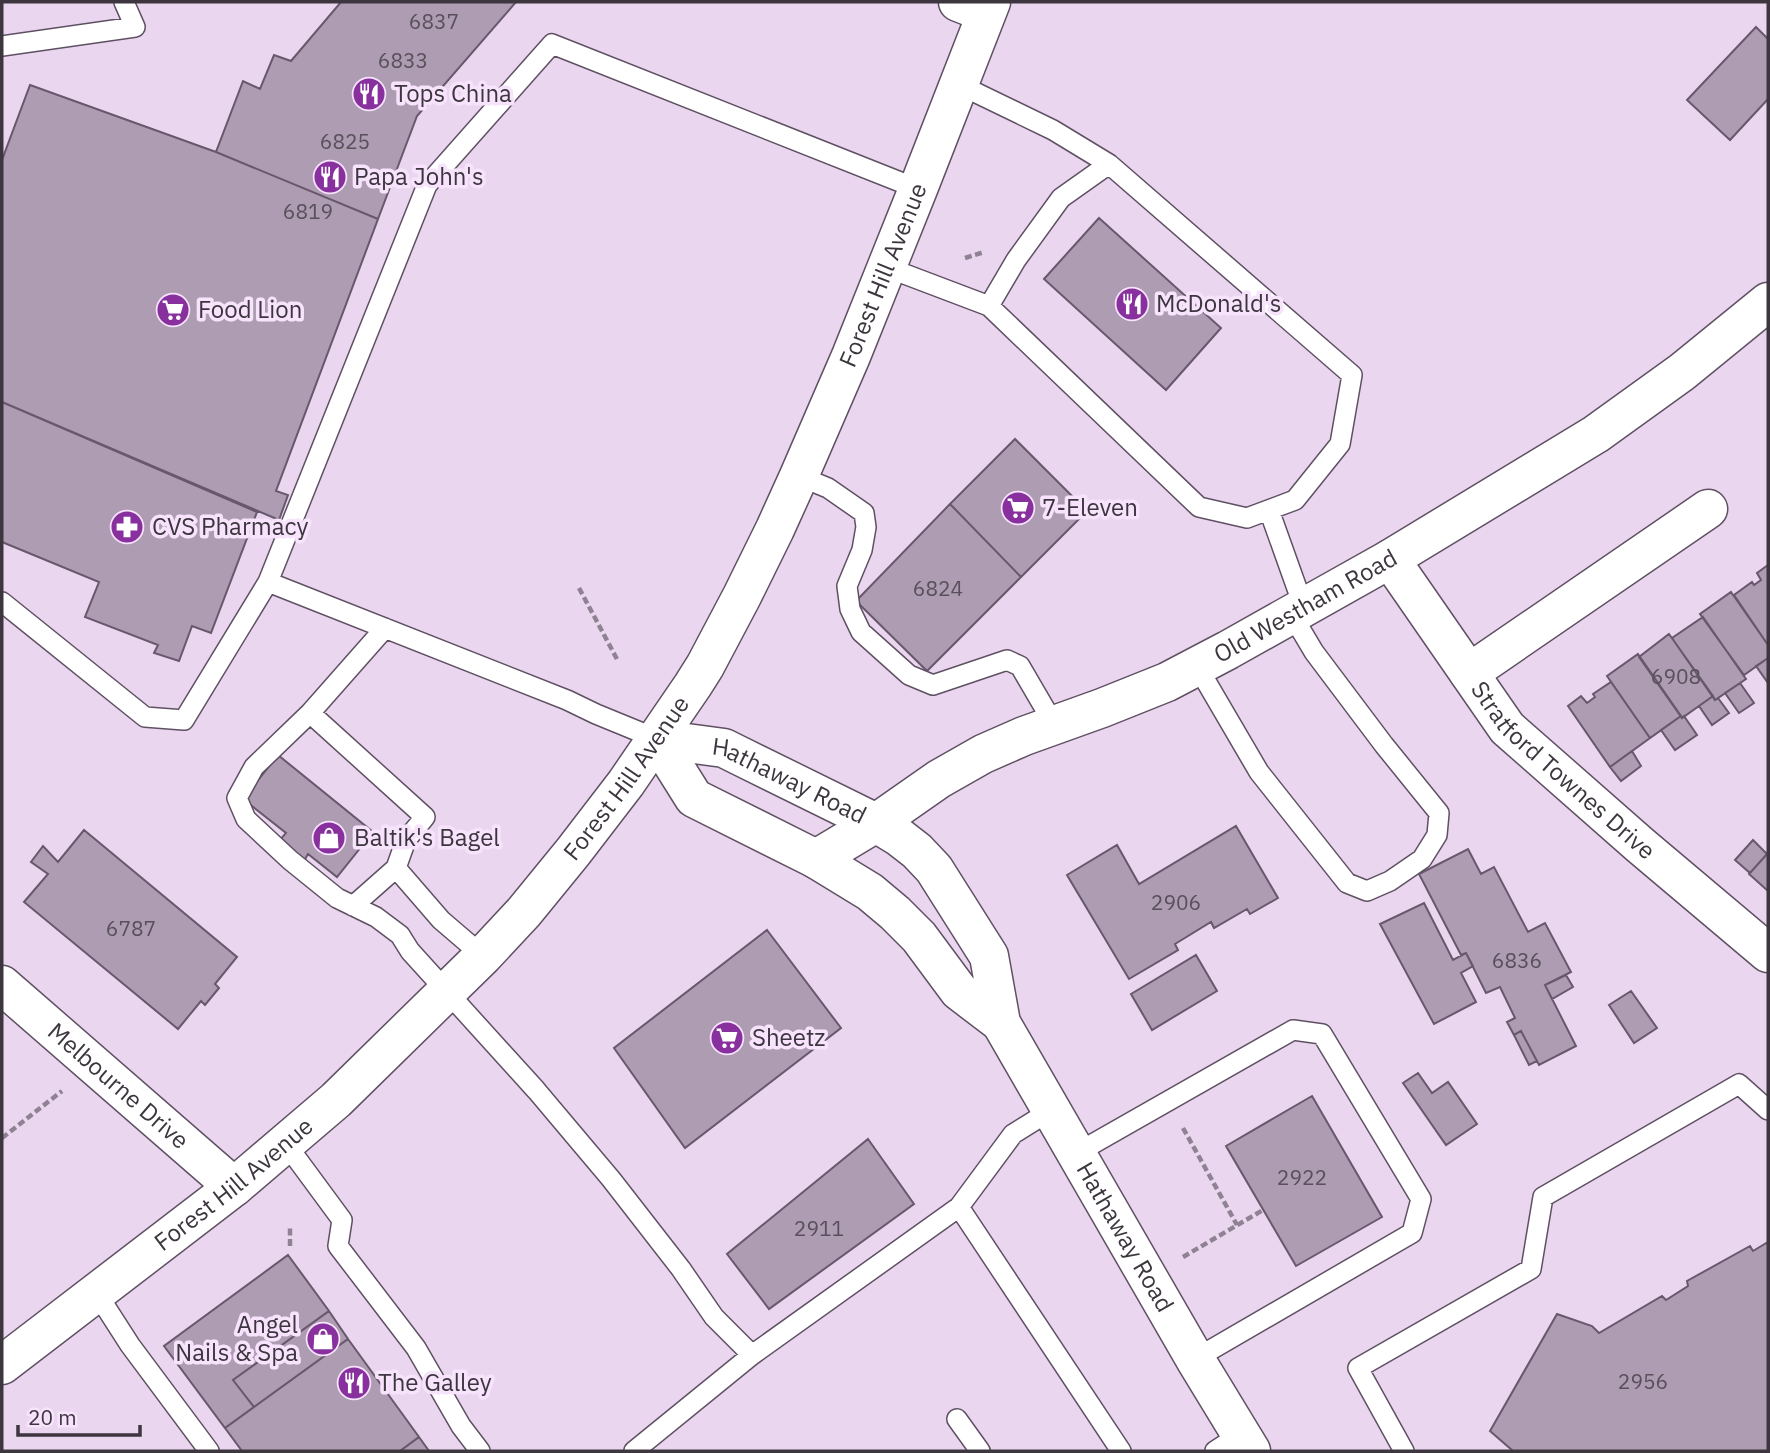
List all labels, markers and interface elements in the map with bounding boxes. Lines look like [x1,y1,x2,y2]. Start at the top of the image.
house number: 6837 [409,7,459,35]
house number: 6833 [378,46,428,74]
restaurant icon: Tops China [350,75,388,113]
place label: Tops China [394,77,512,109]
house number: 6825 [320,127,370,155]
restaurant icon: Papa John's [311,158,349,196]
place label: Papa John's [354,160,484,192]
street label: Forest Hill Avenue [831,178,934,372]
house number: 6819 [283,197,333,225]
restaurant icon: McDonald's [1113,285,1151,323]
place label: McDonald's [1156,287,1282,319]
supermarket icon: Food Lion [154,291,192,329]
place label: Food Lion [198,293,302,325]
supermarket icon: 7-Eleven [999,489,1037,527]
place label: 7-Eleven [1042,491,1138,523]
pharmacy icon: CVS Pharmacy [108,508,146,546]
place label: CVS Pharmacy [152,510,309,542]
street label: Old Westham Road [1208,541,1403,670]
house number: 6824 [913,574,963,602]
house number: 6908 [1651,662,1701,690]
street label: Stratford Townes Drive [1464,675,1662,866]
street label: Forest Hill Avenue [556,689,696,867]
street label: Hathaway Road [710,730,872,831]
shop icon: Baltik's Bagel [310,819,348,857]
place label: Baltik's Bagel [354,821,500,853]
house number: 2906 [1151,888,1201,916]
house number: 6787 [106,914,156,942]
house number: 6836 [1492,946,1542,974]
street label: Melbourne Drive [41,1015,196,1156]
supermarket icon: Sheetz [708,1019,746,1057]
place label: Sheetz [752,1021,826,1053]
street label: Forest Hill Avenue [147,1110,319,1257]
street label: Hathaway Road [1070,1156,1182,1318]
house number: 2922 [1277,1163,1327,1191]
house number: 2911 [794,1214,844,1242]
place label: Angel Nails & Spa [175,1308,298,1368]
shop icon: Angel Nails & Spa [304,1320,342,1358]
restaurant icon: The Galley [335,1364,373,1402]
place label: The Galley [378,1366,492,1398]
house number: 2956 [1618,1367,1668,1395]
scale bar [18,1394,140,1438]
text: 20 m [28,1403,77,1431]

